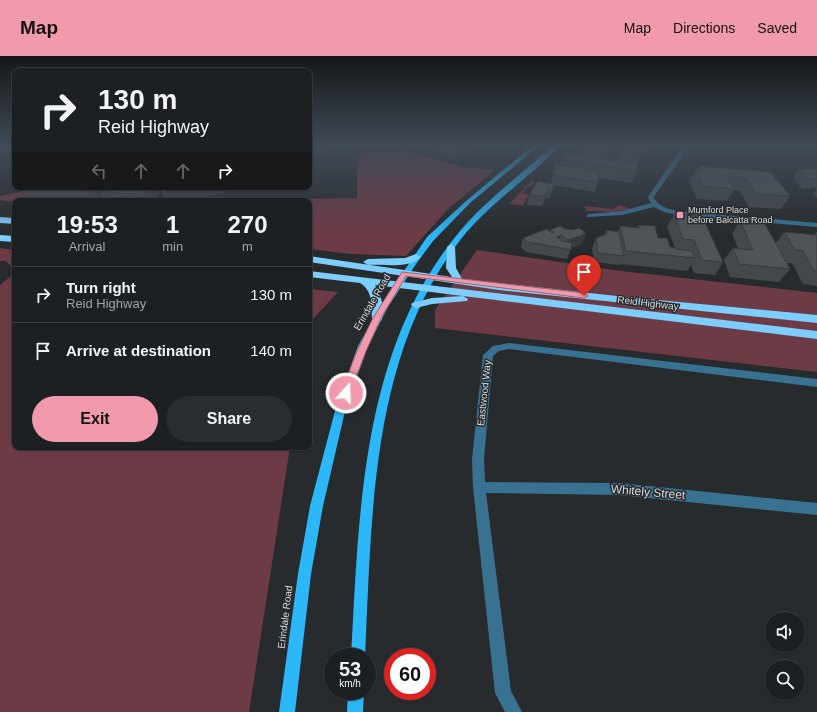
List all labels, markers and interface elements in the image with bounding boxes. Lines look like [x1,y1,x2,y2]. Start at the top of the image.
text: Map [20,17,58,38]
text: Map [624,20,651,36]
text: Directions [673,20,735,36]
text: Saved [757,20,797,36]
icon: right [32,84,84,136]
text: 130 m [98,84,177,115]
text: Reid Highway [98,117,209,137]
icon: left [88,160,110,182]
icon: ahead [130,160,152,182]
icon: ahead [172,160,194,182]
icon: right [214,160,236,182]
place label: Mumford Place before Balcatta Road [688,205,773,225]
marker: Mumford Place before Balcatta Road [675,210,685,220]
text: 19:53 [56,211,118,238]
text: 1 [166,211,179,238]
text: 270 [228,211,268,238]
text: Arrival [69,239,106,254]
text: min [162,239,183,254]
text: m [242,239,253,254]
pin [567,255,601,296]
icon: arrive [573,261,595,283]
street label: Erindale Road [351,272,393,332]
text: Turn right [66,279,136,296]
icon: right [32,284,54,306]
text: 130 m [250,286,292,303]
street label: Reid Highway [617,294,679,312]
text: Reid Highway [66,296,146,311]
icon: arrive [32,340,54,362]
text: Arrive at destination [66,342,211,359]
text: 140 m [250,342,292,359]
street label: Eastwood Way [475,359,493,427]
position arrow [325,372,367,414]
button: Exit [32,396,158,442]
button: Share [166,396,292,442]
street label: Whitely Street [610,482,686,502]
street label: Erindale Road [276,585,294,649]
map controls [765,612,805,700]
button: sound [765,612,805,652]
speed limit sign: 60 [384,648,436,700]
text: 53 [339,658,361,680]
button: search [765,660,805,700]
text: km/h [339,678,361,689]

